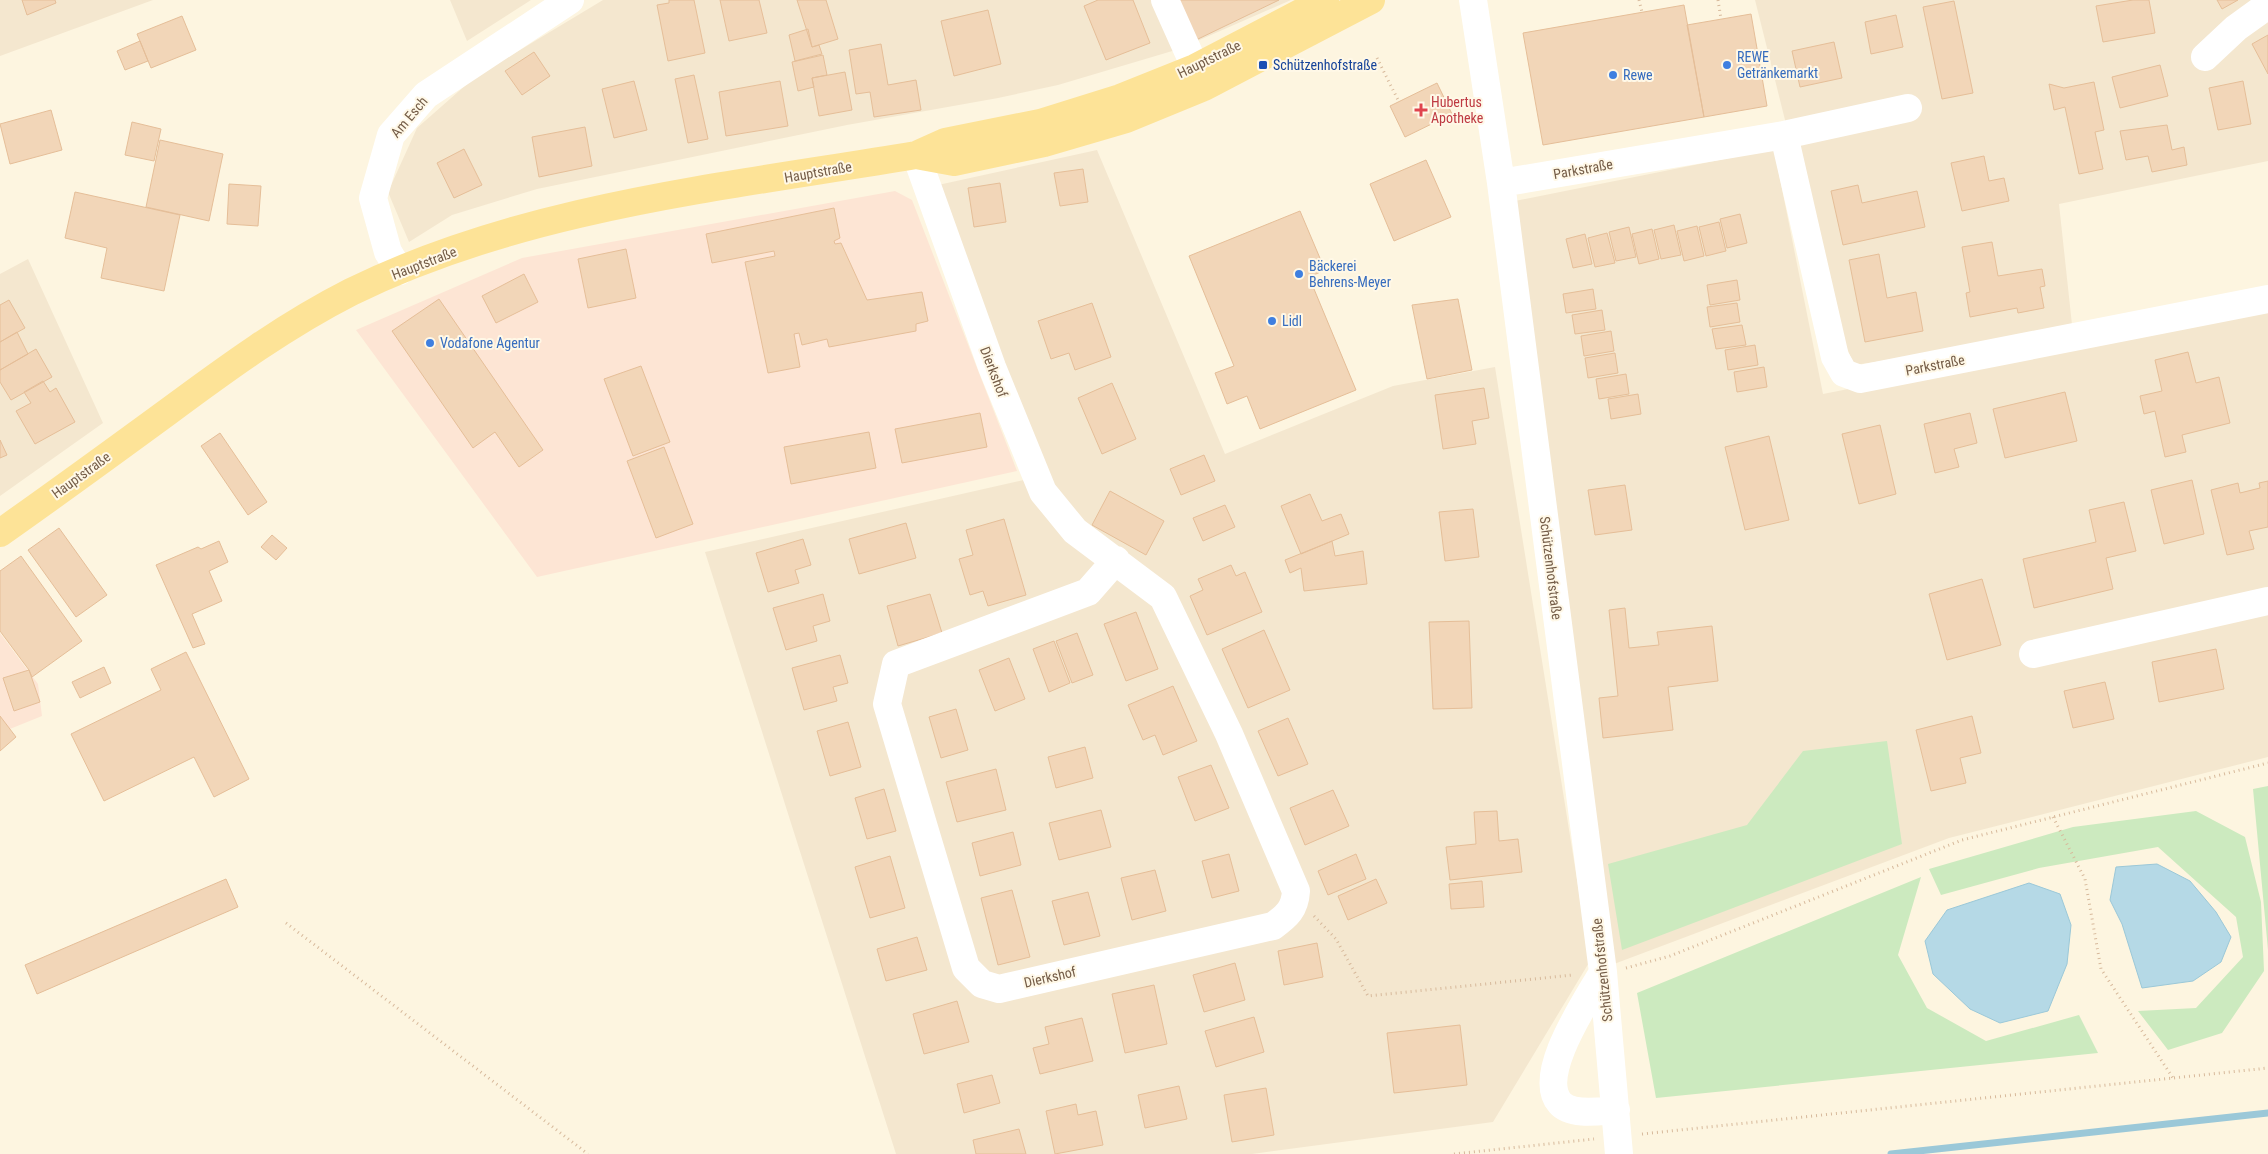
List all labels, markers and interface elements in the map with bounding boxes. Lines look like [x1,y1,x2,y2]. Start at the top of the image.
street label: Hauptstraße [1175,37,1244,81]
place label: REWE Getränkemarkt [1737,49,1818,81]
place label: Schützenhofstraße [1273,57,1378,73]
marker: Schützenhofstraße [1257,59,1269,71]
marker: REWE Getränkemarkt [1721,59,1733,71]
place label: Rewe [1623,67,1653,83]
marker: Rewe [1607,69,1619,81]
street label: Am Esch [387,93,431,141]
place label: Hubertus Apotheke [1431,94,1484,126]
marker: Hubertus Apotheke [1415,104,1427,116]
street label: Parkstraße [1552,156,1614,182]
street label: Hauptstraße [783,158,853,186]
street label: Hauptstraße [389,243,459,283]
place label: Bäckerei Behrens-Meyer [1309,258,1391,290]
marker: Bäckerei Behrens-Meyer [1293,268,1305,280]
place label: Lidl [1282,313,1302,329]
marker: Lidl [1266,315,1278,327]
place label: Vodafone Agentur [440,335,540,351]
marker: Vodafone Agentur [424,337,436,349]
street label: Dierkshof [977,344,1011,400]
street label: Parkstraße [1904,351,1966,379]
street label: Hauptstraße [49,448,114,502]
street label: Schützenhofstraße [1537,515,1565,621]
street label: Schützenhofstraße [1589,917,1615,1023]
street label: Dierkshof [1022,963,1078,991]

